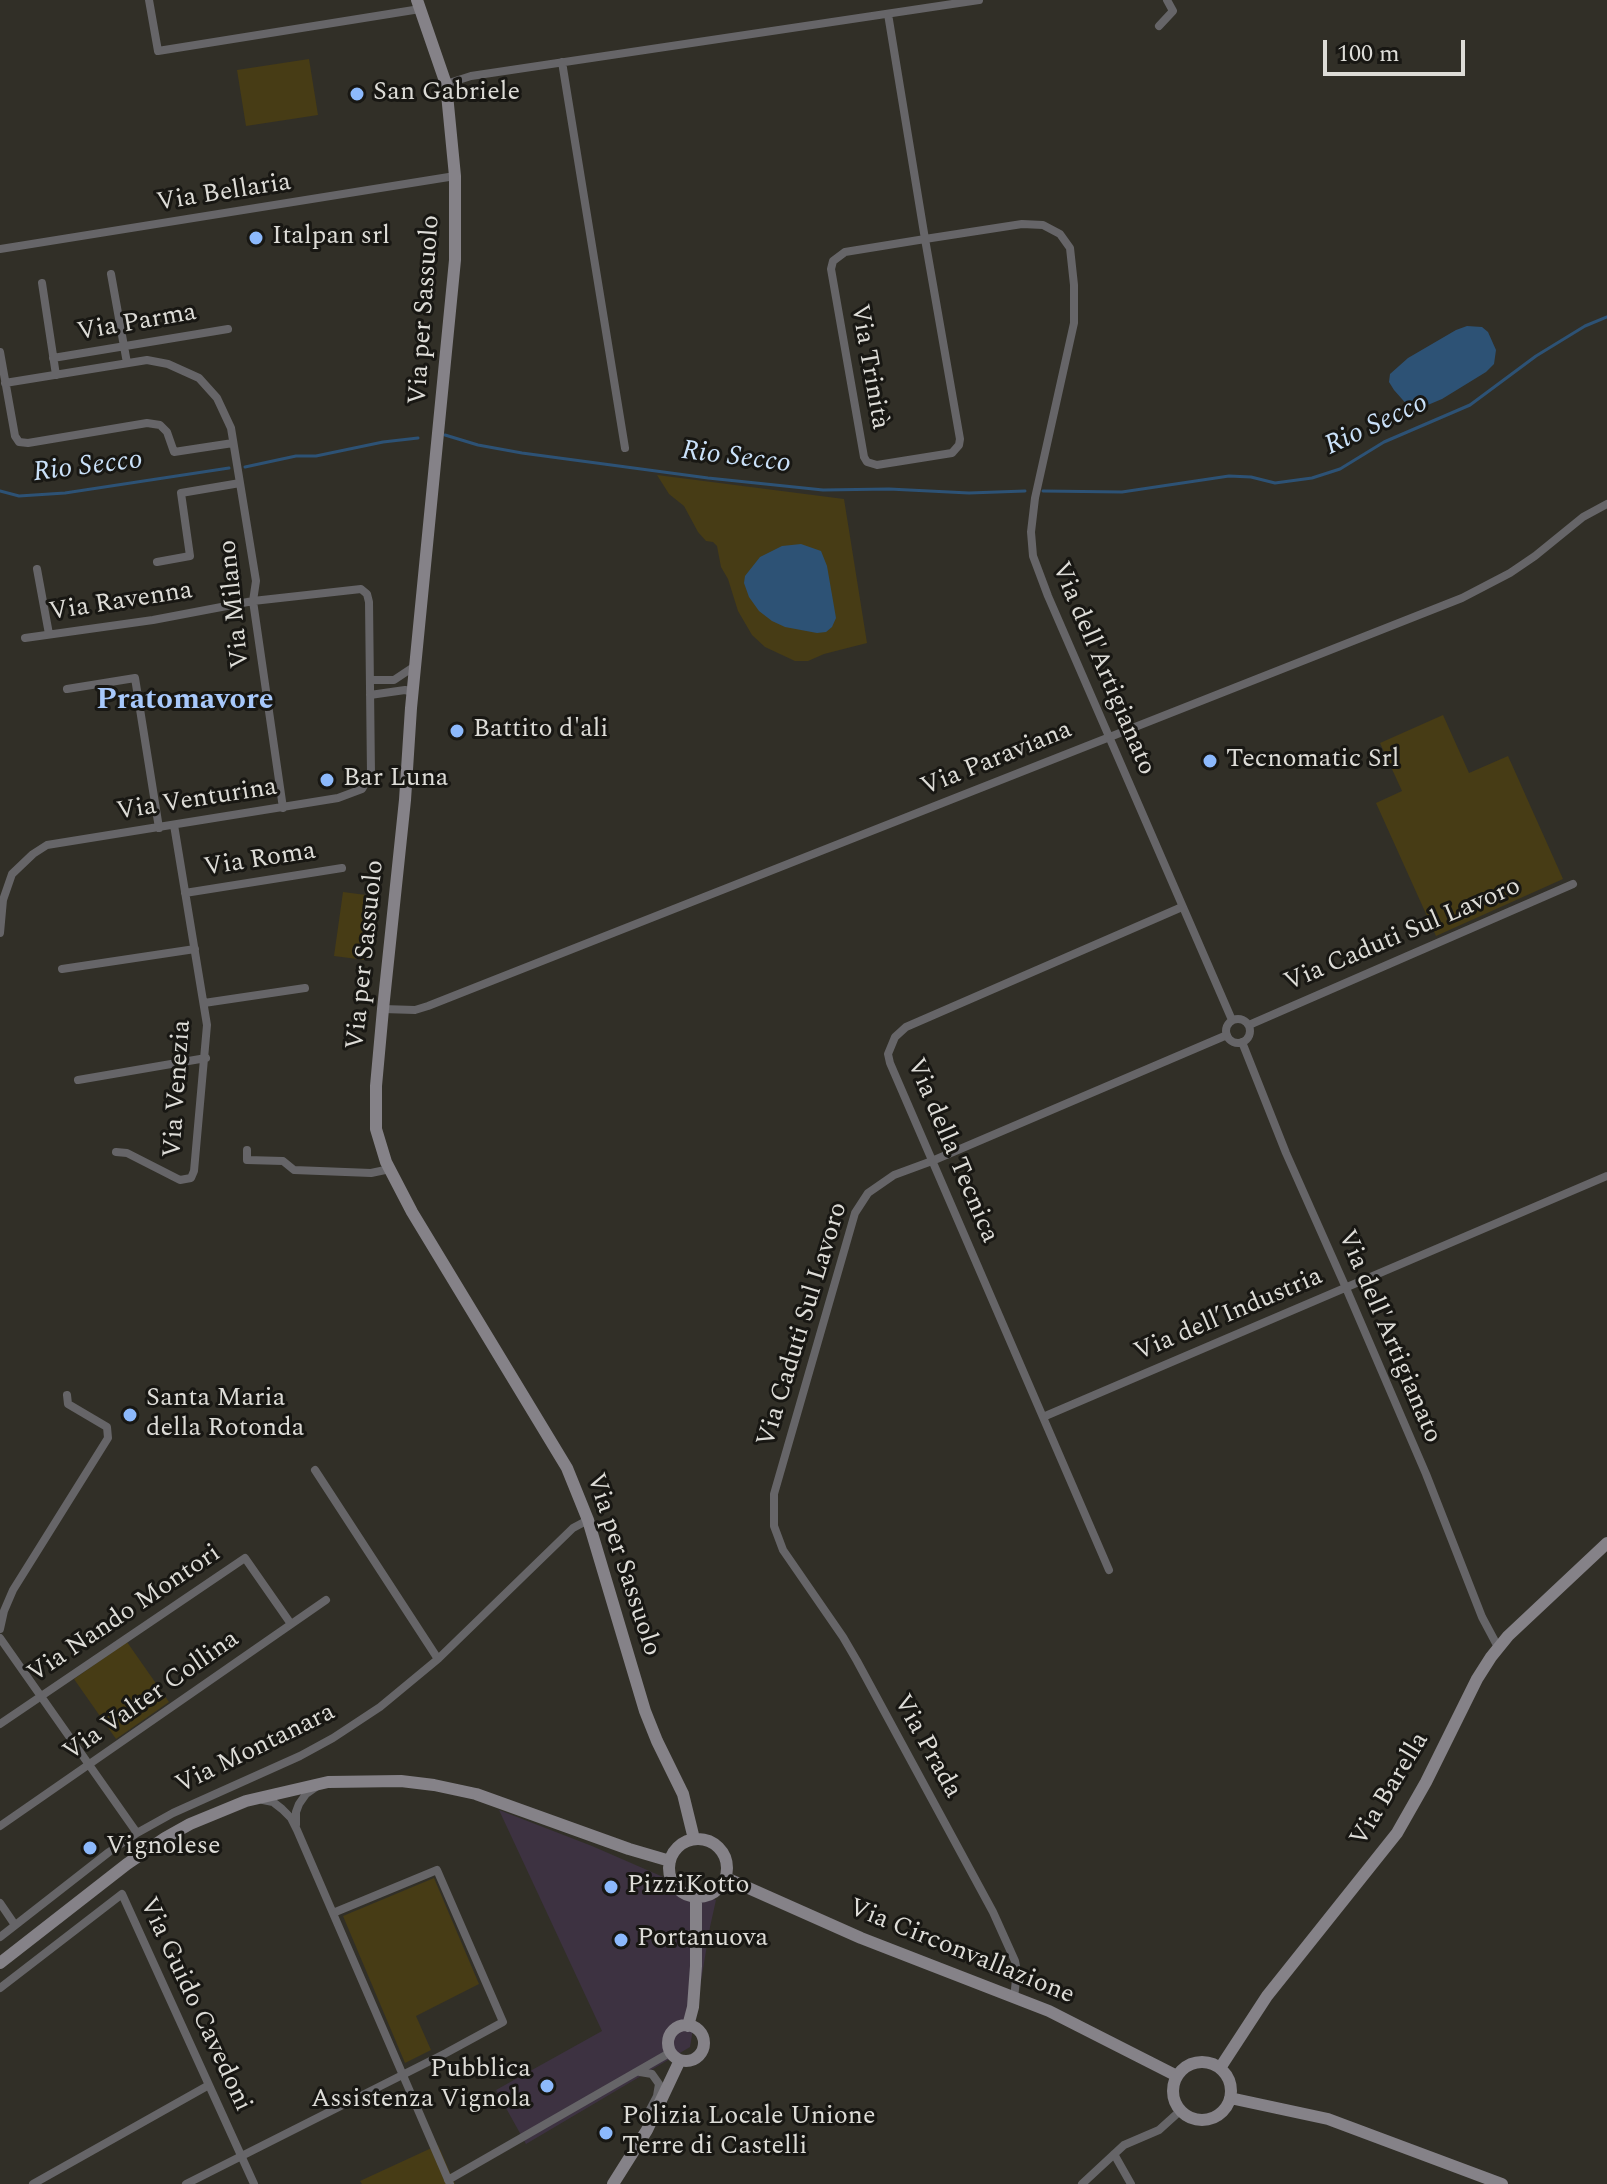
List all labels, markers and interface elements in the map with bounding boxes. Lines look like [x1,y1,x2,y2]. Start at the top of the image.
scale bar [1327,24,1469,74]
text: 100 m [1337,36,1400,72]
place label: San Gabriele [373,78,520,110]
marker: San Gabriele [348,85,366,103]
street label: Via Bellaria [155,168,293,220]
street label: Via per Sassuolo [404,214,448,406]
place label: Italpan srl [272,222,390,254]
marker: Italpan srl [247,229,265,247]
street label: Via Parma [75,298,199,350]
street label: Via Trinità [842,302,894,432]
water label: Rio Secco [1320,387,1434,465]
water label: Rio Secco [679,436,793,482]
water label: Rio Secco [31,445,145,491]
street label: Via Milano [214,538,258,670]
street label: Via dell'Artigianato [1043,558,1161,780]
street label: Via Ravenna [47,576,195,630]
district label: Pratomavore [96,684,274,720]
place label: Battito d'ali [473,715,609,747]
street label: Via Paraviana [917,716,1077,804]
marker: Battito d'ali [448,722,466,740]
place label: Tecnomatic Srl [1226,745,1399,777]
marker: Tecnomatic Srl [1201,752,1219,770]
place label: Bar Luna [343,764,448,796]
marker: Bar Luna [318,771,336,789]
street label: Via Venturina [114,773,280,829]
street label: Via Roma [202,837,318,885]
street label: Via per Sassuolo [342,859,392,1051]
street label: Via Caduti Sul Lavoro [1280,872,1526,1000]
street label: Via Venezia [159,1019,199,1159]
street label: Via della Tecnica [898,1054,1004,1248]
street label: Via Caduti Sul Lavoro [752,1199,856,1451]
street label: Via dell'Artigianato [1329,1226,1447,1448]
street label: Via dell’Industria [1130,1262,1328,1370]
place label: Santa Maria della Rotonda [146,1384,304,1446]
marker: Santa Maria della Rotonda [121,1406,139,1424]
street label: Via per Sassuolo [578,1470,666,1660]
street label: Via Nando Montori [23,1539,227,1691]
street label: Via Valter Collina [58,1625,246,1769]
street label: Via Prada [885,1690,967,1804]
street label: Via Montanara [171,1698,341,1802]
street label: Via Barella [1345,1727,1437,1853]
place label: Vignolese [106,1832,221,1864]
marker: Vignolese [81,1839,99,1857]
place label: PizziKotto [627,1871,750,1903]
marker: PizziKotto [602,1878,620,1896]
street label: Via Guido Cavedoni [131,1893,257,2117]
street label: Via Circonvallazione [844,1893,1078,2013]
place label: Portanuova [637,1924,768,1956]
marker: Portanuova [612,1931,630,1949]
place label: Pubblica Assistenza Vignola [311,2055,531,2116]
marker: Pubblica Assistenza Vignola [538,2077,556,2095]
place label: Polizia Locale Unione Terre di Castelli [622,2102,876,2164]
marker: Polizia Locale Unione Terre di Castelli [597,2124,615,2142]

